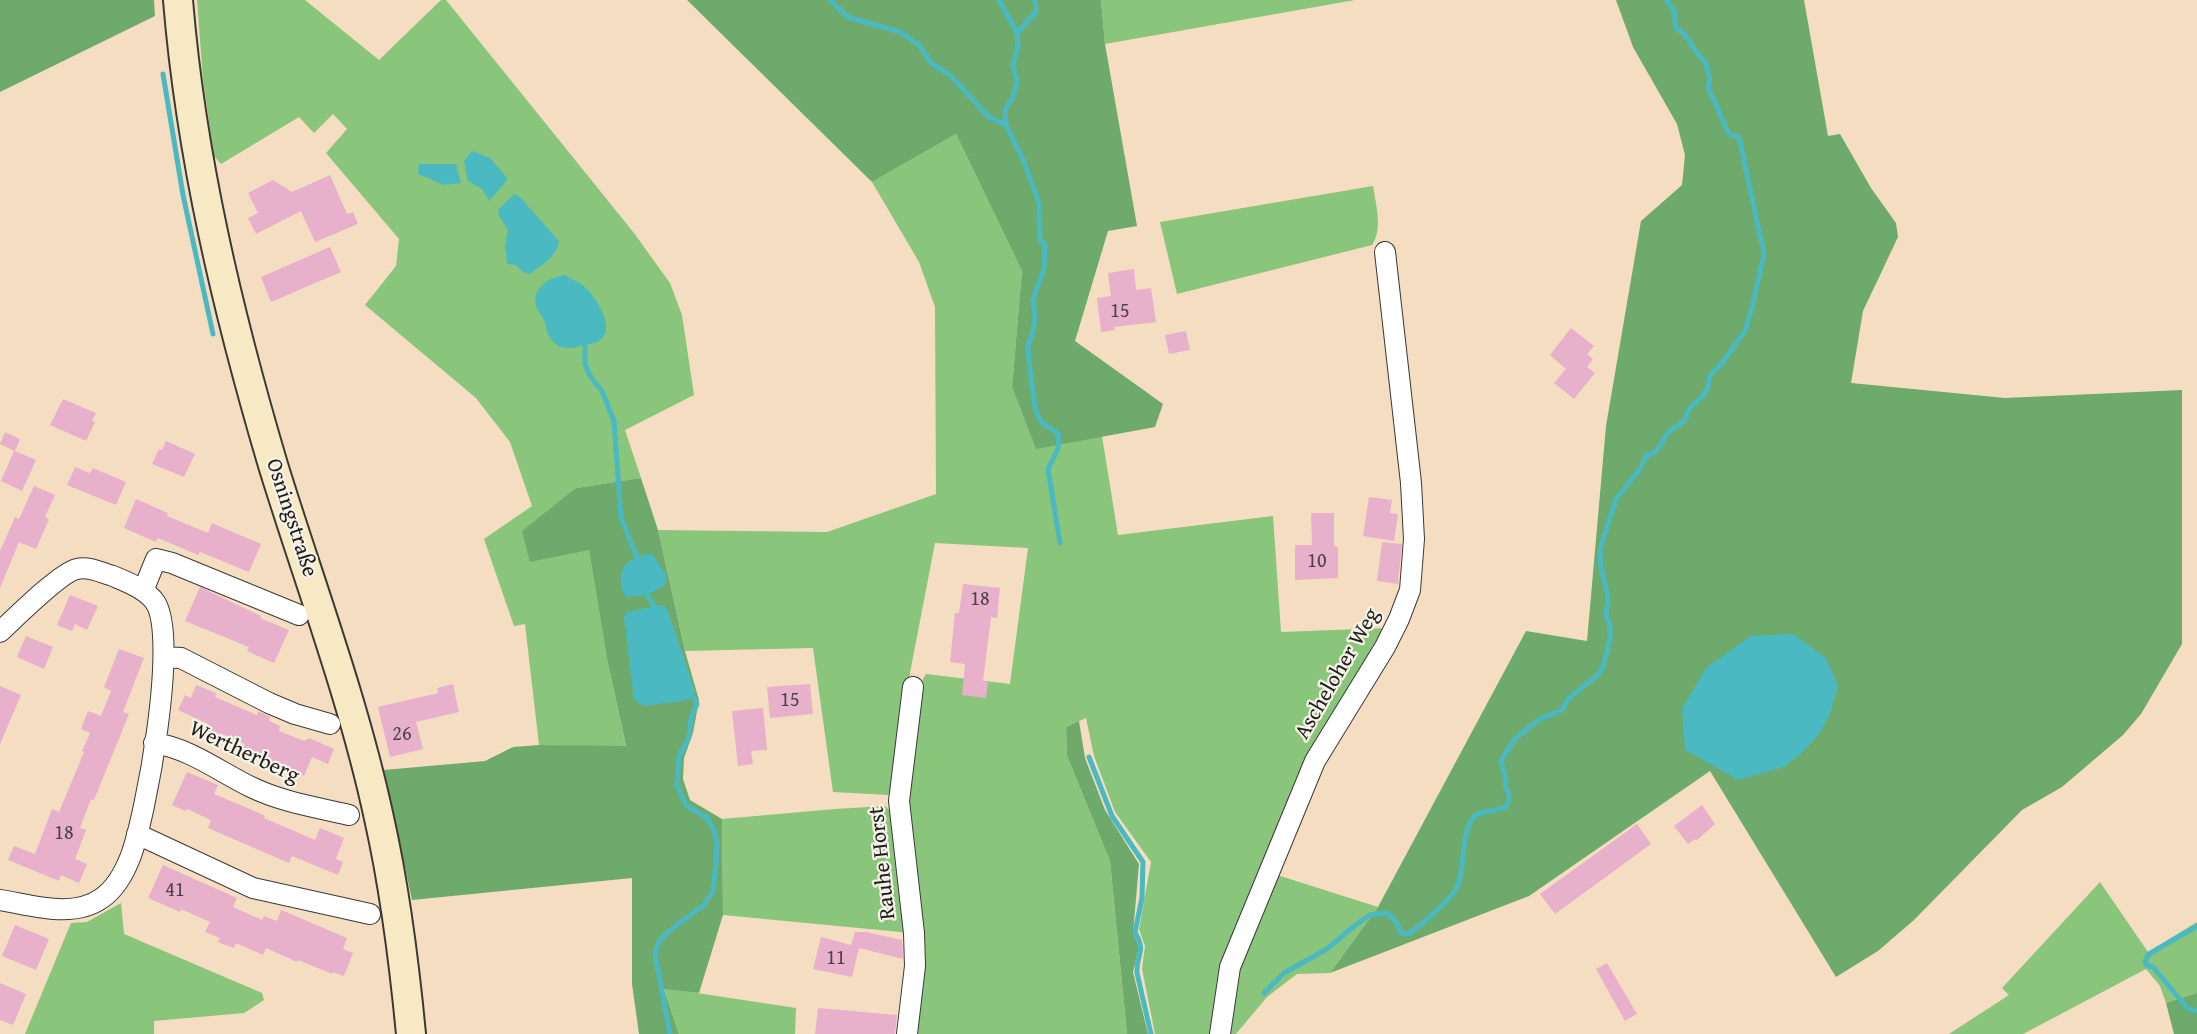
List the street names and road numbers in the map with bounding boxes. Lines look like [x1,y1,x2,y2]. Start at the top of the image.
street label: Osningstraße [259,455,323,581]
street label: Ascheloher Weg [1290,604,1386,744]
street label: Wertherberg [185,716,303,790]
street label: Rauhe Horst [864,805,902,921]

